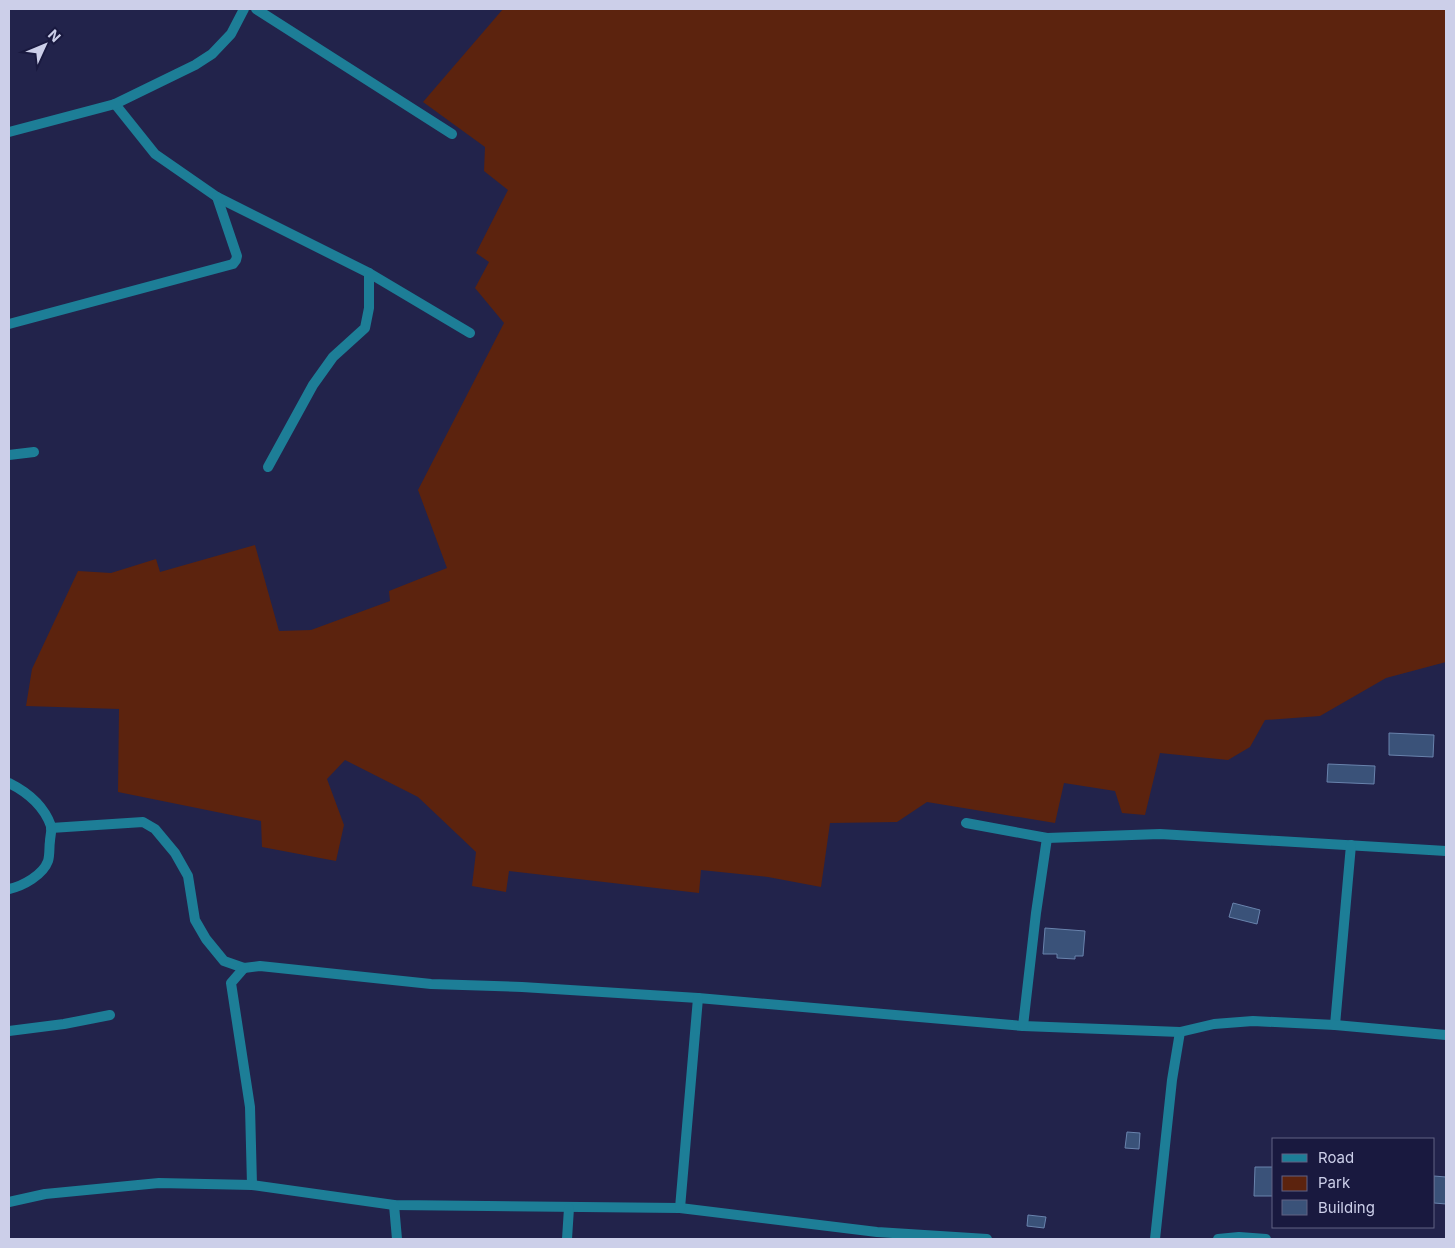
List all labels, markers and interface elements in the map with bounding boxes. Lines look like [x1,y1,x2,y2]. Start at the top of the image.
north arrow [20,20,70,70]
text: N [45,26,65,45]
legend [1272,1138,1435,1228]
text: Road [1318,1148,1354,1167]
text: Park [1318,1173,1351,1192]
text: Building [1318,1198,1375,1217]

